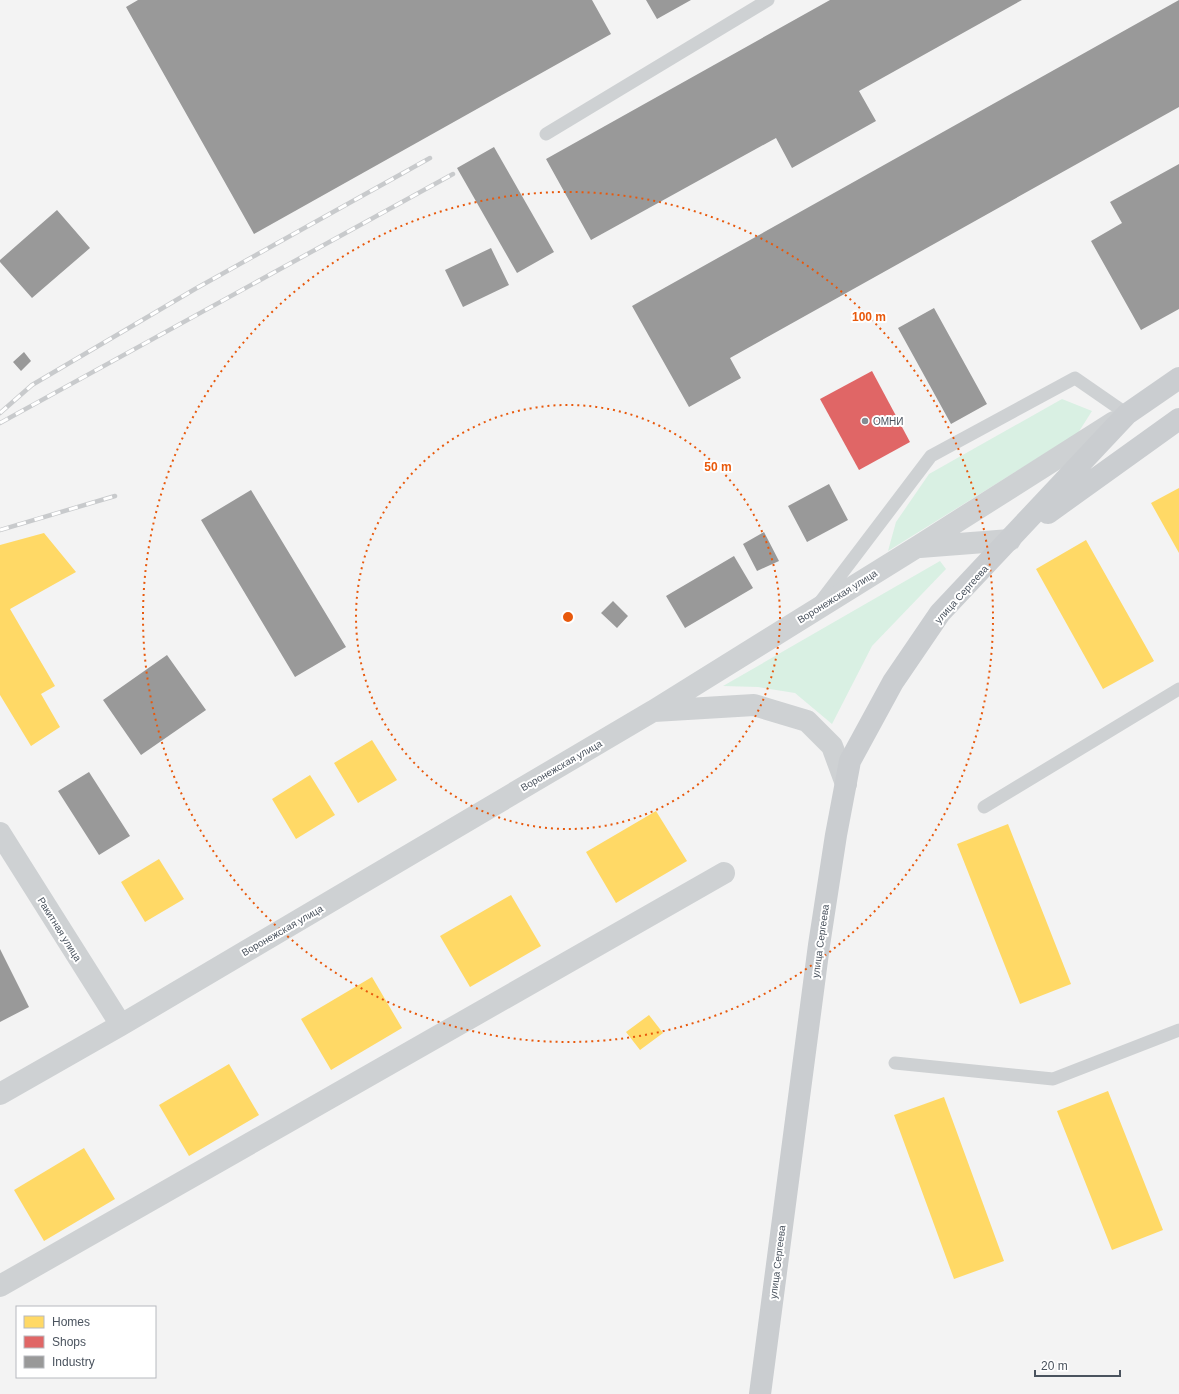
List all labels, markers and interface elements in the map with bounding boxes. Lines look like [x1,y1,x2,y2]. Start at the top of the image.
text: 100 m [852,310,886,324]
marker: ОМНИ [860,416,870,426]
place label: ОМНИ [873,416,904,427]
text: 50 m [704,460,732,474]
street label: улица Сергеева [933,563,990,625]
street label: Воронежская улица [795,567,879,625]
centre of rings [561,610,575,624]
street label: Воронежская улица [519,737,604,793]
street label: Ракитная улица [36,895,84,964]
street label: Воронежская улица [240,902,325,958]
street label: улица Сергеева [810,903,831,978]
street label: улица Сергеева [768,1224,788,1299]
legend [16,1306,156,1378]
text: Homes [52,1315,90,1329]
text: Shops [52,1335,86,1349]
scale bar [1035,1352,1120,1378]
text: Industry [52,1355,95,1369]
text: 20 m [1041,1359,1068,1373]

